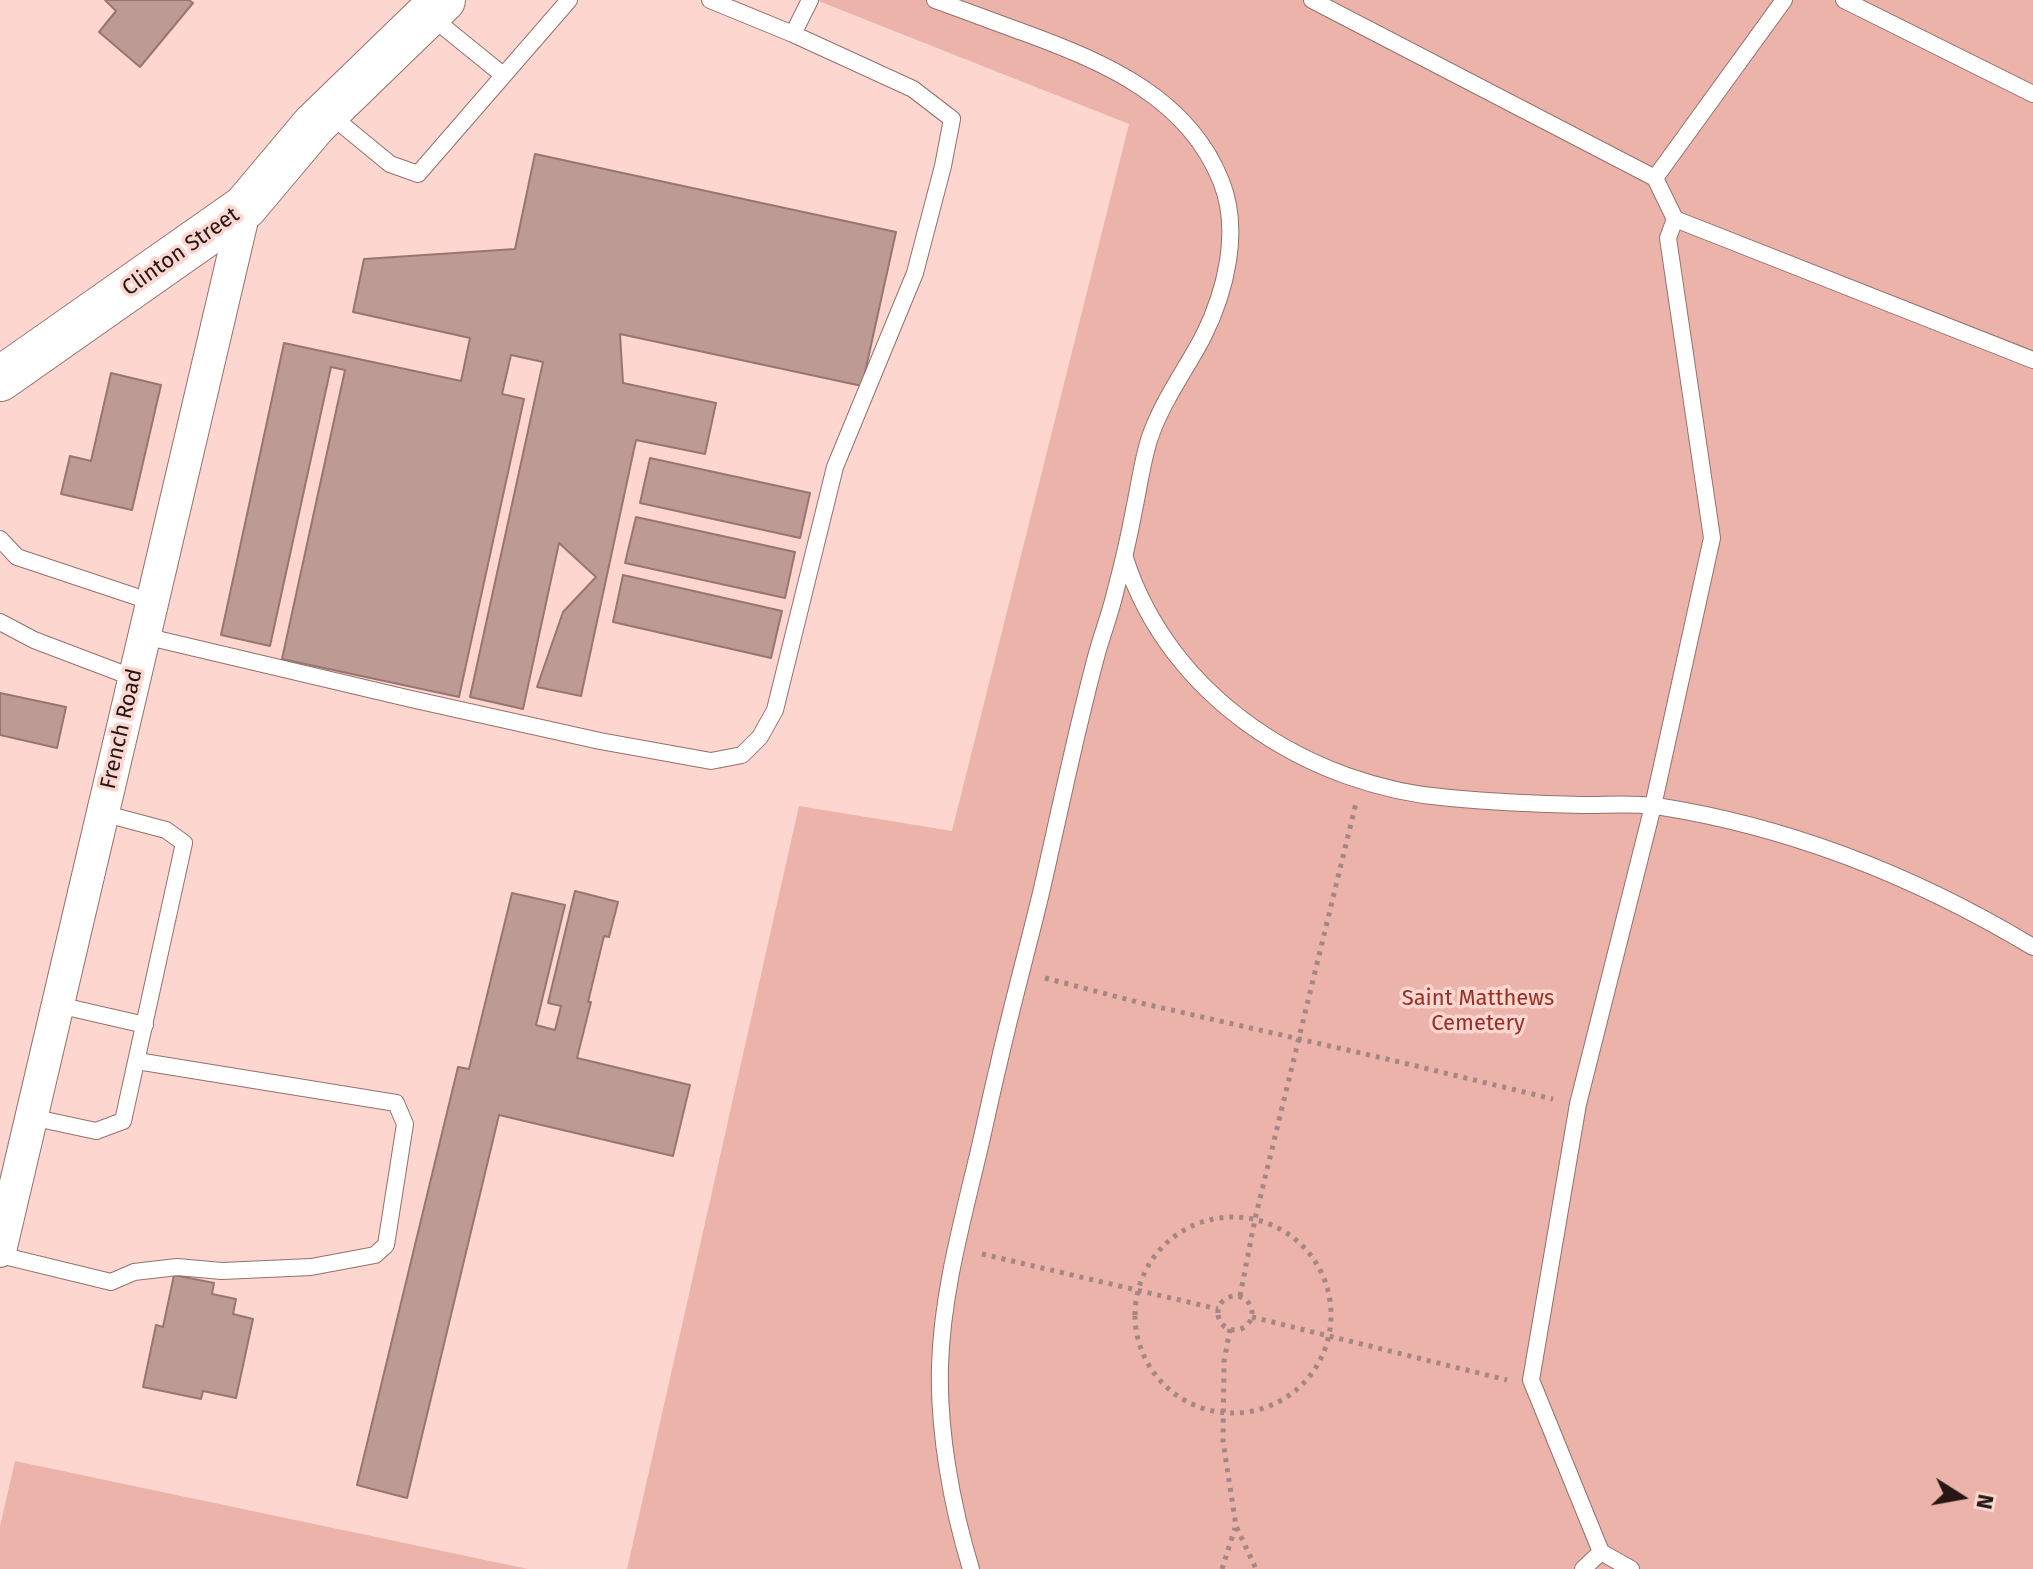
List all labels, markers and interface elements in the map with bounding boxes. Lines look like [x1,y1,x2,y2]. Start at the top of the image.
street label: Clinton Street [118,202,244,302]
street label: French Road [95,666,149,792]
park label: Saint Matthews Cemetery [1402,986,1554,1038]
north arrow [1921,1457,2001,1537]
text: N [1970,1492,2000,1511]

